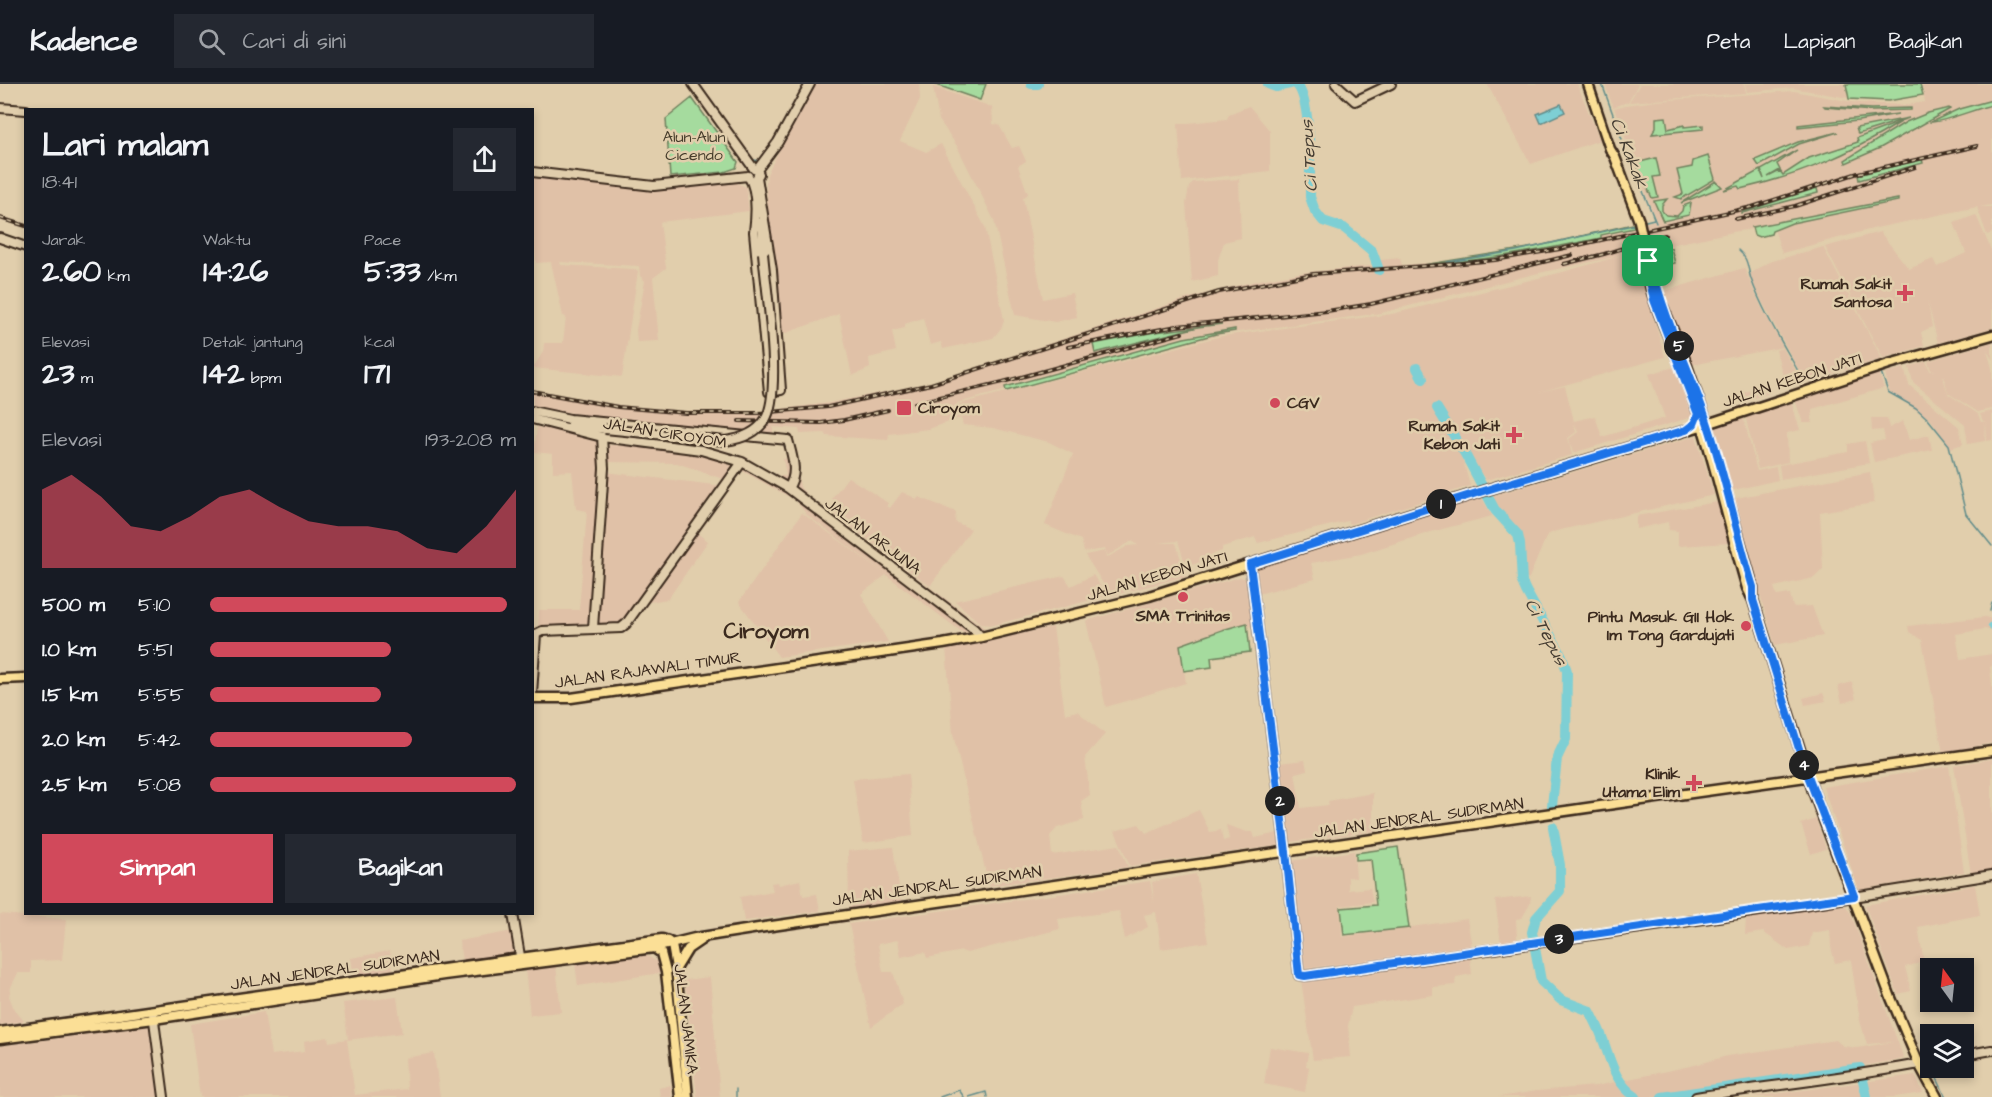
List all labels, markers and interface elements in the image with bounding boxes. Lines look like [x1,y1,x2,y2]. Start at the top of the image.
search box [174,14,594,68]
text: Kadence [30,22,138,61]
icon: search [195,25,228,58]
text: Cari di sini [243,26,346,57]
text: Peta [1707,27,1750,56]
text: Lapisan [1783,27,1855,56]
text: Bagikan [1888,27,1962,56]
water label: Ci Kakak [1604,114,1654,193]
water label: Ci Tepus [1294,118,1324,193]
text: Lari malam [42,122,208,168]
park label: Alun-Alun Cicendo [663,126,725,166]
button: share [453,128,516,191]
text: 18:41 [42,168,77,196]
text: Jarak [42,229,85,251]
text: Waktu [203,229,251,251]
text: Pace [364,229,401,251]
pin [1622,235,1673,286]
icon: arrive [1631,244,1664,277]
text: 2.60 [42,251,101,293]
text: 14:26 [203,251,268,293]
text: 5:33 [364,251,421,293]
text: km [101,265,130,287]
text: /km [421,265,457,287]
place label: Rumah Sakit Santosa [1800,273,1893,313]
marker: Rumah Sakit Santosa [1896,284,1914,302]
text: Elevasi [42,331,90,353]
text: Detak jantung [203,331,303,353]
text: kcal [364,331,395,353]
pin: 5 [1664,331,1694,361]
text: 5 [1673,335,1685,357]
street label: JALAN KEBON JATI [1720,347,1864,413]
text: 23 [42,353,74,395]
text: 142 [203,353,244,395]
text: 171 [364,353,390,395]
text: m [74,367,93,389]
text: bpm [244,367,281,389]
place label: CGV [1287,392,1320,414]
marker: CGV [1268,396,1282,410]
place label: Ciroyom [918,397,980,420]
marker: Ciroyom [895,399,913,417]
street label: JALAN CIROYOM [602,412,728,454]
place label: Rumah Sakit Kebon Jati [1408,415,1501,455]
text: Elevasi [42,426,101,454]
text: 193–208 m [425,426,516,454]
marker: Rumah Sakit Kebon Jati [1505,426,1523,444]
pin: 1 [1426,489,1456,519]
street label: JALAN ARJUNA [820,492,926,580]
text: 1 [1440,493,1442,515]
street label: JALAN KEBON JATI [1084,545,1230,607]
marker: SMA Trinitas [1176,590,1190,604]
text: 500 m [42,591,105,619]
text: 5:10 [138,591,171,619]
water label: Ci Tepus [1519,594,1574,671]
place label: SMA Trinitas [1135,605,1230,627]
place label: Pintu Masuk GII Hok Im Tong Gardujati [1588,606,1735,648]
district label: Ciroyom [724,616,809,649]
marker: Pintu Masuk GII Hok Im Tong Gardujati [1739,619,1753,633]
text: 1.0 km [42,636,96,664]
text: 5:51 [138,636,172,664]
street label: JALAN RAJAWALI TIMUR [553,646,743,694]
text: 1.5 km [42,681,97,709]
text: 5:55 [138,681,184,709]
text: 2.0 km [42,726,105,754]
text: 5:42 [138,726,181,754]
pin: 4 [1789,750,1819,780]
text: 4 [1799,754,1809,776]
place label: Klinik Utama Elim [1603,763,1681,803]
text: 2.5 km [42,771,106,799]
text: 5:08 [138,771,181,799]
marker: Klinik Utama Elim [1685,774,1703,792]
pin: 2 [1265,786,1295,816]
text: 2 [1275,790,1285,812]
street label: JALAN JENDRAL SUDIRMAN [1313,792,1525,844]
button: Simpan [42,834,273,903]
button: Bagikan [285,834,516,903]
street label: JALAN JENDRAL SUDIRMAN [831,860,1043,912]
pin: 3 [1544,924,1574,954]
text: 3 [1555,928,1563,950]
street label: JALAN JENDRAL SUDIRMAN [229,944,441,996]
north arrow [1920,958,1974,1012]
map controls [1920,958,1974,1078]
street label: JALAN JAMIKA [668,963,704,1075]
button: layers [1920,1024,1974,1078]

